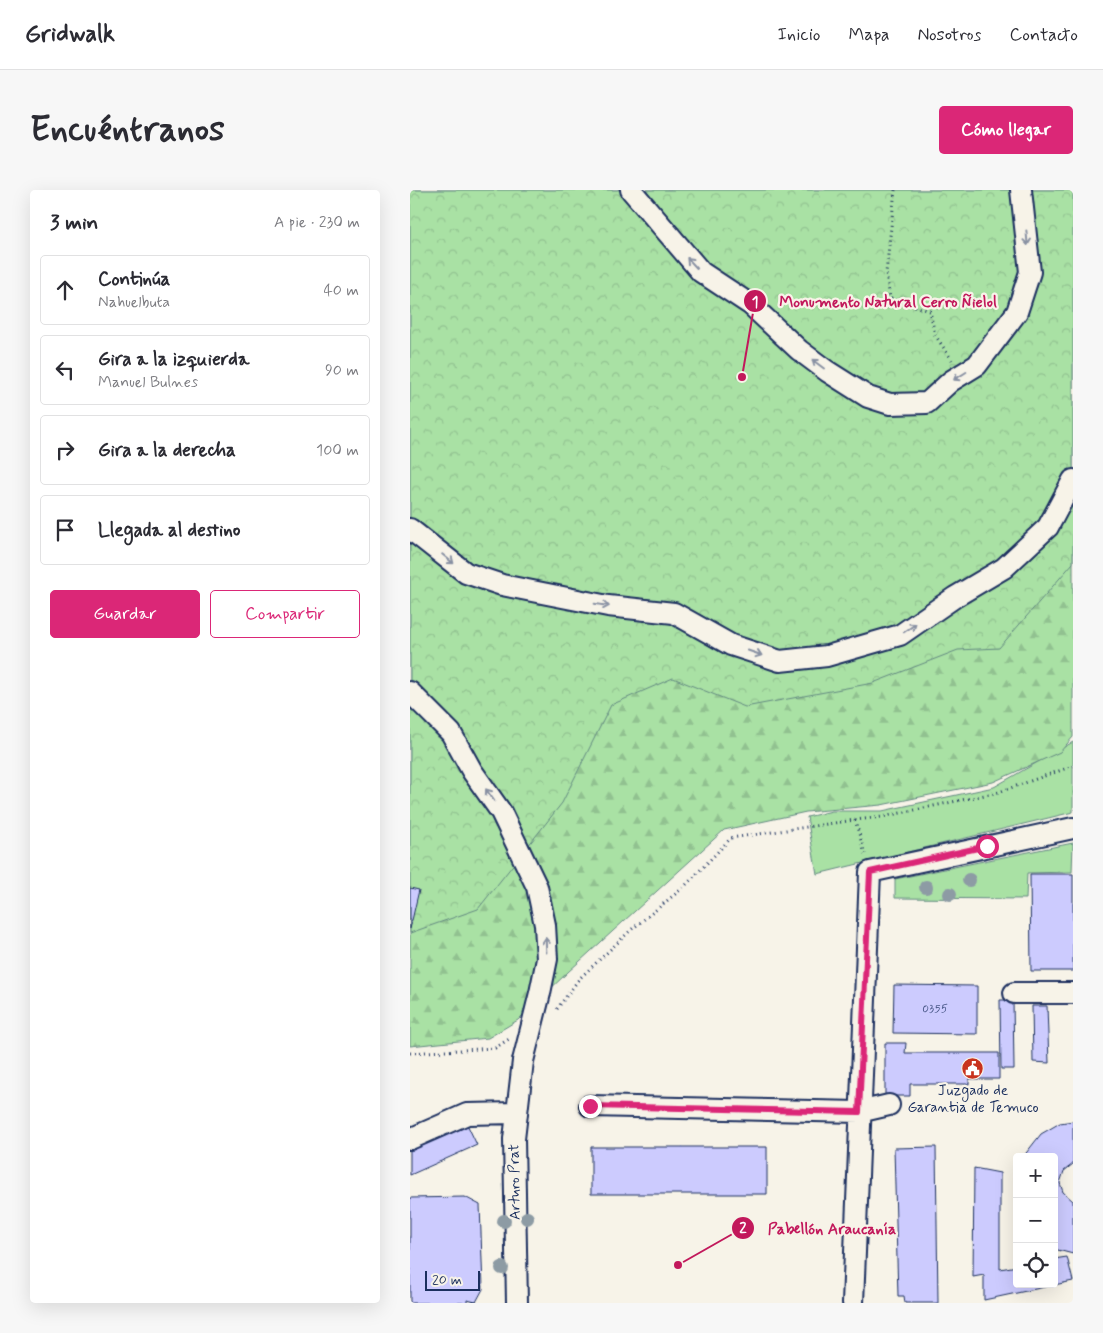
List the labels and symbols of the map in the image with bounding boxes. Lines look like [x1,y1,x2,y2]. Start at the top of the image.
one-way arrow [1023,230,1032,246]
one-way arrow [686,256,698,269]
callout: Monumento Natural Cerro Ñielol [742,286,1008,317]
text: Monumento Natural Cerro Ñielol [779,292,997,313]
text: 1 [752,293,758,313]
one-way arrow [812,359,825,370]
one-way arrow [953,371,967,381]
one-way arrow [442,553,455,564]
one-way arrow [594,600,610,610]
one-way arrow [903,623,917,633]
one-way arrow [746,648,762,658]
one-way arrow [484,789,495,802]
route start [976,835,999,858]
one-way arrow [541,937,550,953]
house number: 0355 [922,1001,948,1017]
public building icon: Juzgado de Garantia de Temuco [961,1056,985,1080]
place label: Juzgado de Garantia de Temuco [907,1081,1039,1118]
route end [579,1095,602,1118]
street label: Arturo Prat [504,1144,526,1220]
callout: Pabellón Araucanía [730,1213,909,1244]
text: 2 [739,1219,747,1239]
text: Pabellón Araucanía [768,1219,896,1240]
scale bar [425,1268,480,1291]

